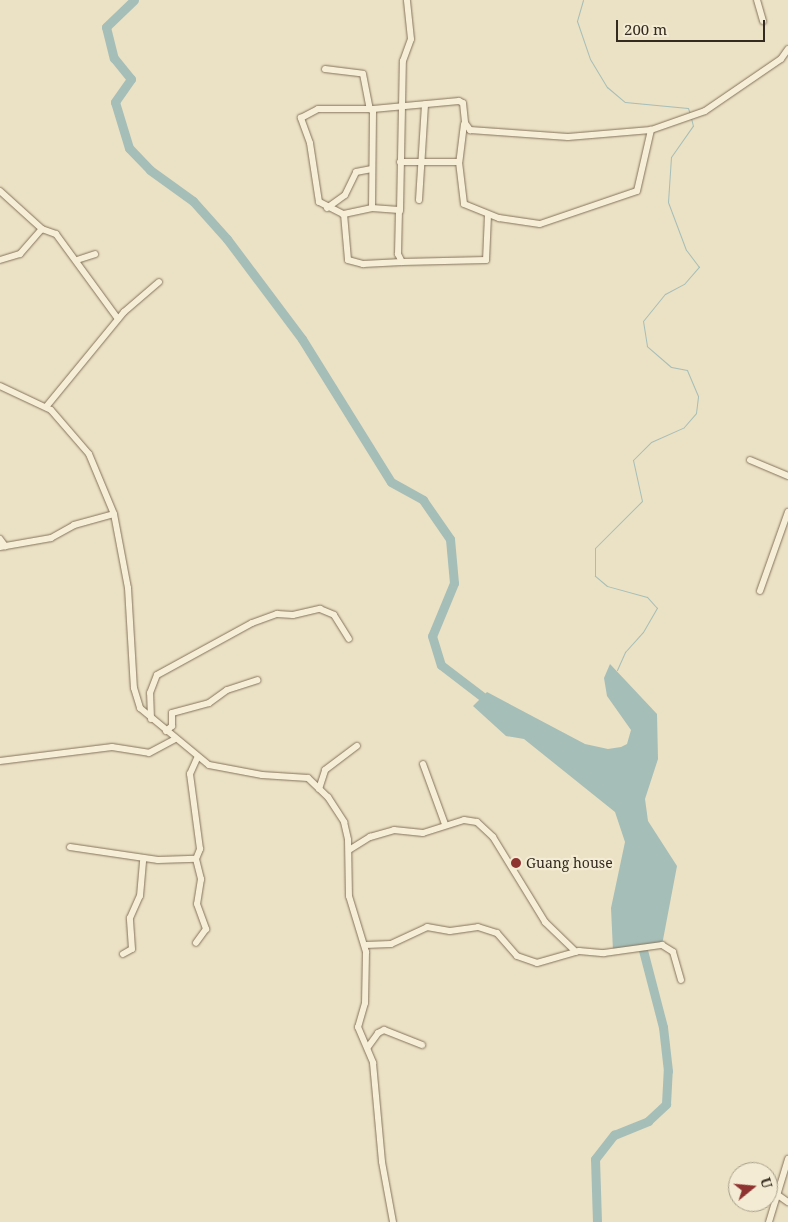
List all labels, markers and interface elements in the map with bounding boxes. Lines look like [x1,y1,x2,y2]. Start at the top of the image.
scale bar [618,10,767,42]
text: 200 m [624,19,667,39]
place label: Guang house [526,855,613,871]
marker: Guang house [510,857,522,869]
north arrow [728,1162,778,1212]
text: U [756,1175,777,1191]

